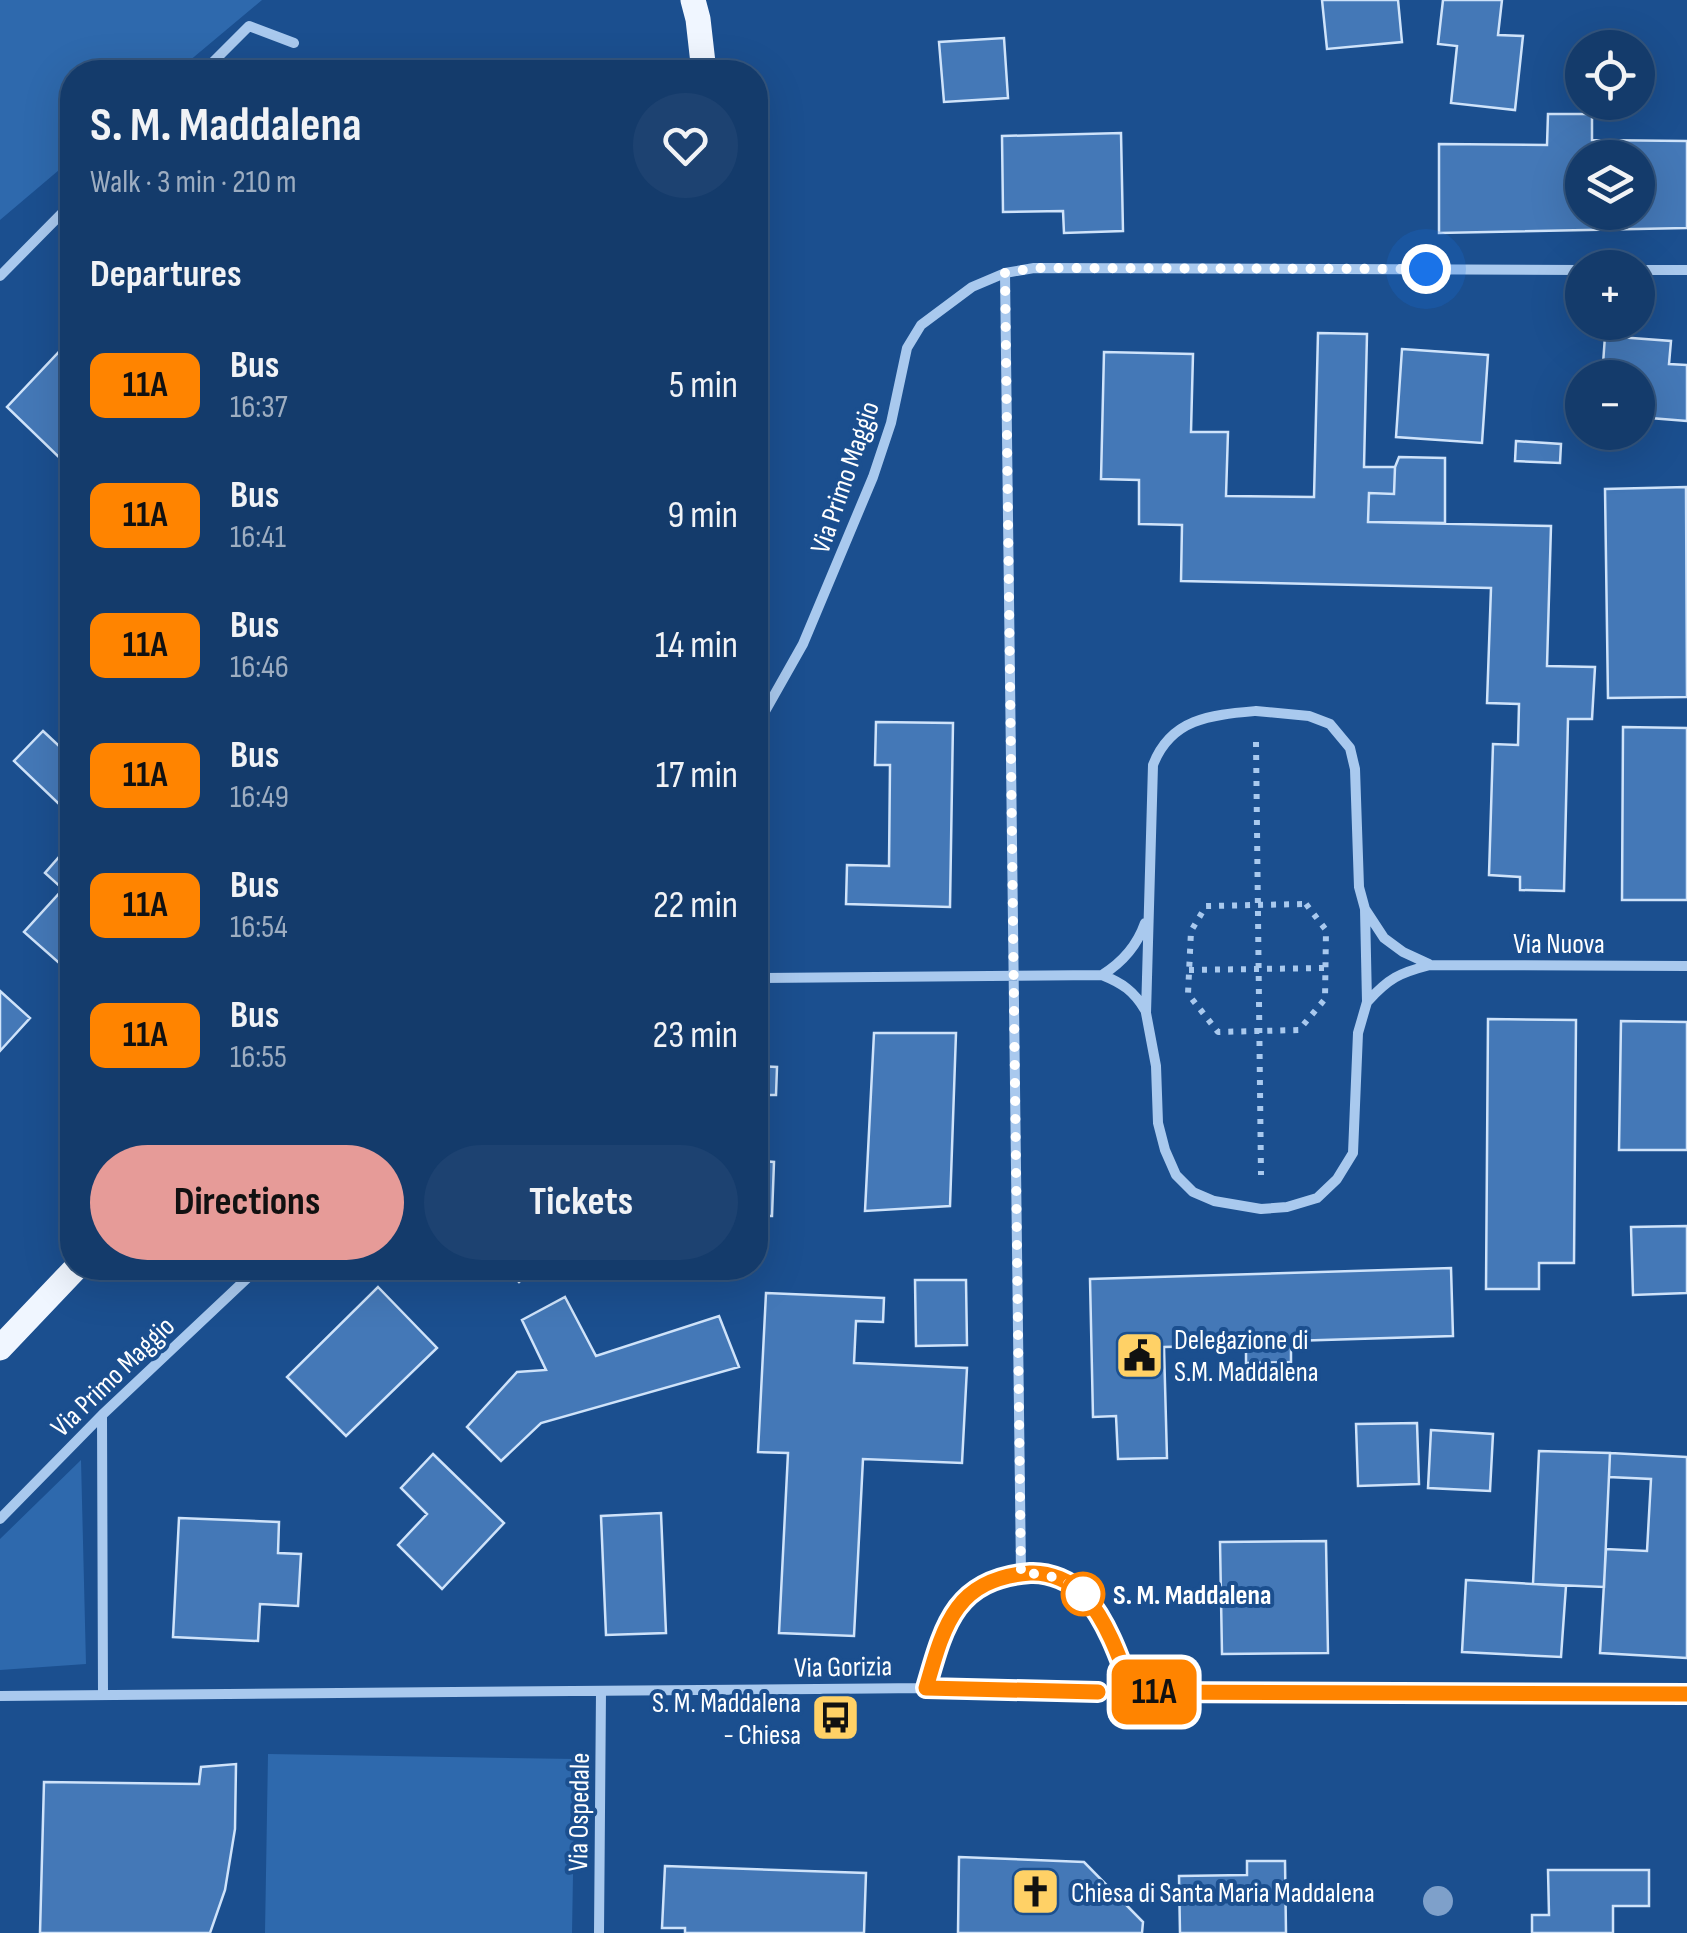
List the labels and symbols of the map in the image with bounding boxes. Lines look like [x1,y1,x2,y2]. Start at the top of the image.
your location [1401,244,1451,294]
street label: Via Primo Maggio [804,397,887,558]
street label: Via Nuova [1513,928,1605,961]
street label: Via Primo Maggio [44,1310,182,1444]
place label: Delegazione di S.M. Maddalena [1174,1324,1318,1389]
public building icon: Delegazione di S.M. Maddalena [1113,1329,1165,1381]
marker: S. M. Maddalena [1062,1573,1104,1615]
place label: S. M. Maddalena [1113,1579,1271,1612]
street label: Via Gorizia [794,1650,892,1685]
line badge: 11A [1096,1660,1212,1724]
place label: S. M. Maddalena - Chiesa [652,1687,801,1752]
bus stop icon: S. M. Maddalena - Chiesa [810,1692,862,1744]
street label: Via Ospedale [562,1752,597,1872]
church icon: Chiesa di Santa Maria Maddalena [1010,1866,1062,1918]
place label: Chiesa di Santa Maria Maddalena [1071,1877,1375,1910]

